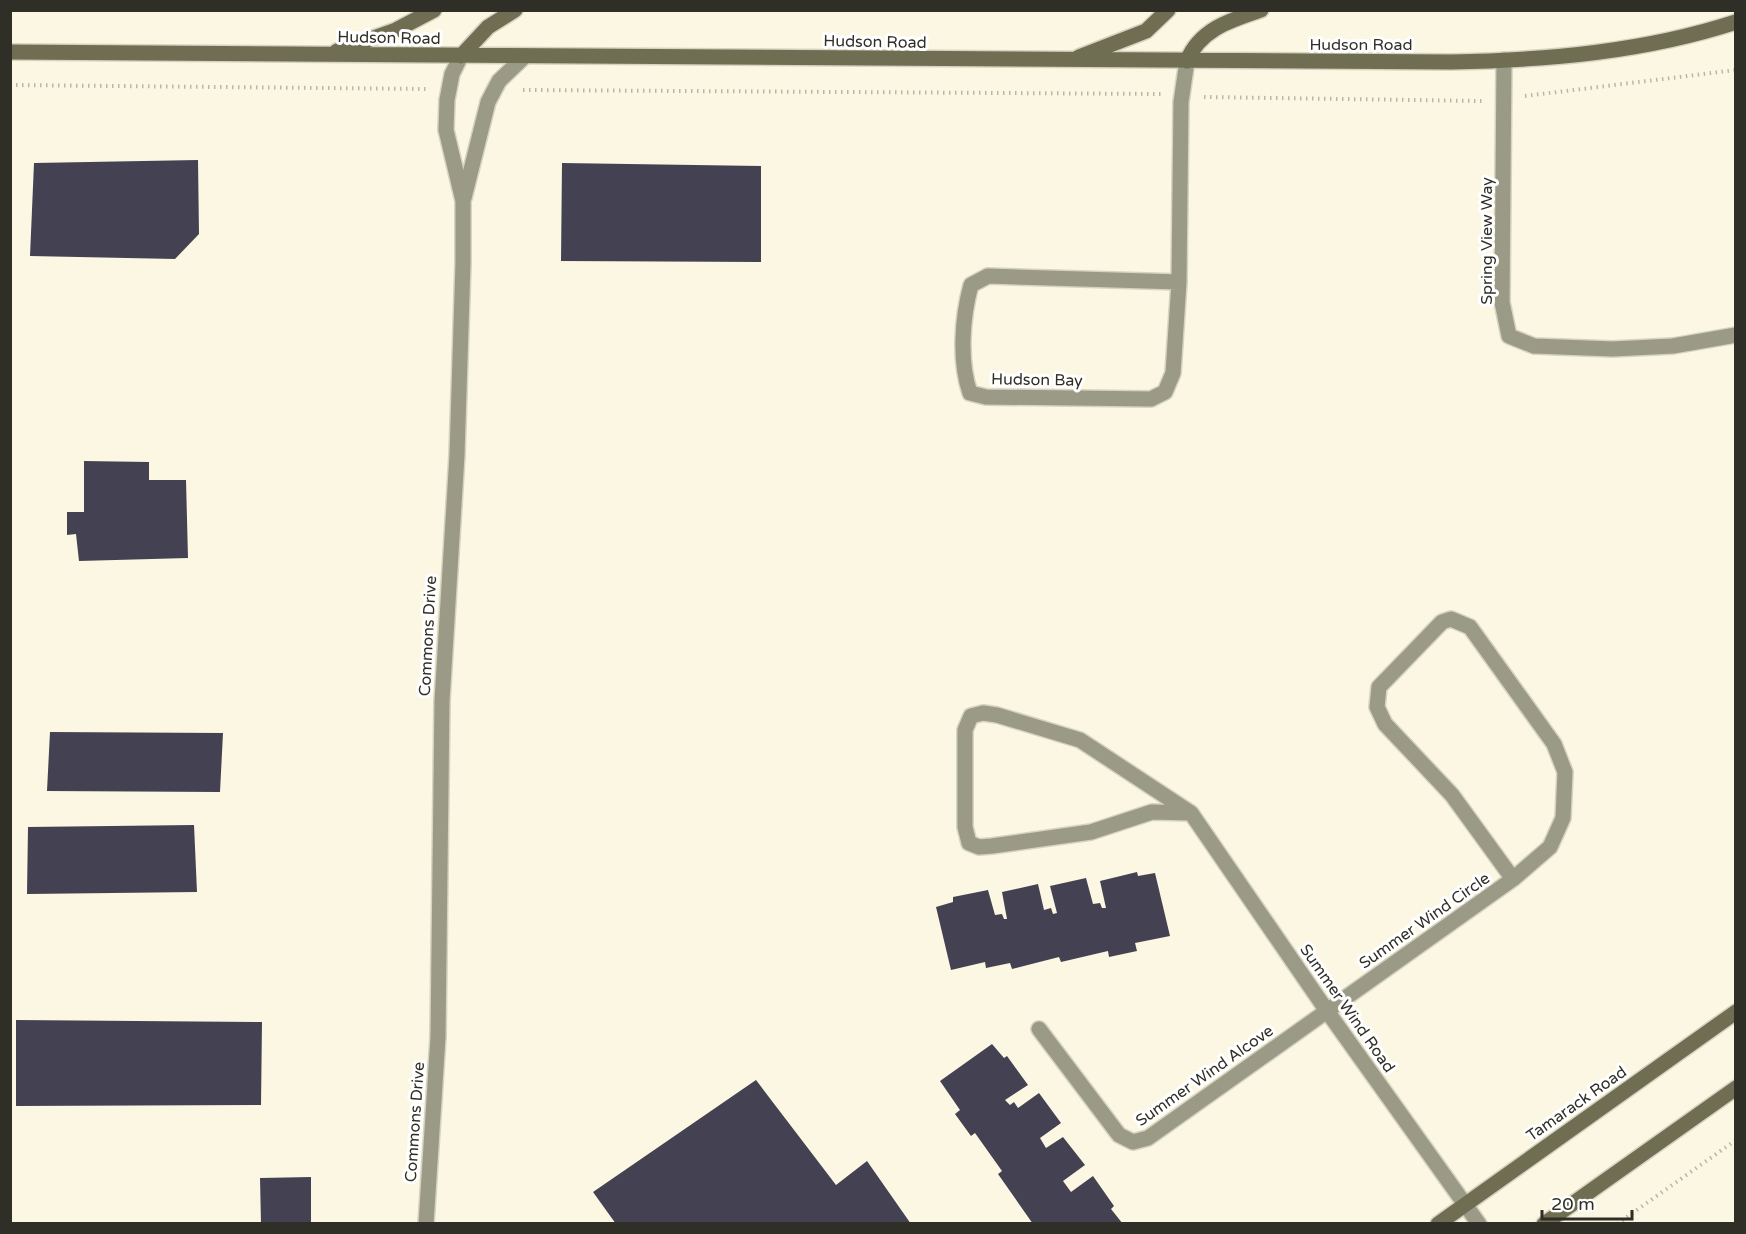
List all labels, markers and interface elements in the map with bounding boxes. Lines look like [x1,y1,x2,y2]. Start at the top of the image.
street label: Hudson Road [337,27,441,49]
street label: Hudson Road [823,31,927,53]
street label: Hudson Road [1309,35,1413,55]
street label: Spring View Way [1477,177,1497,305]
street label: Hudson Bay [991,369,1083,391]
street label: Commons Drive [415,575,441,697]
street label: Summer Wind Circle [1355,868,1494,973]
street label: Summer Wind Road [1295,940,1399,1077]
street label: Summer Wind Alcove [1132,1021,1277,1131]
street label: Commons Drive [401,1061,429,1183]
street label: Tamarack Road [1523,1062,1631,1146]
scale bar [1542,1183,1632,1221]
text: 20 m [1551,1193,1595,1215]

